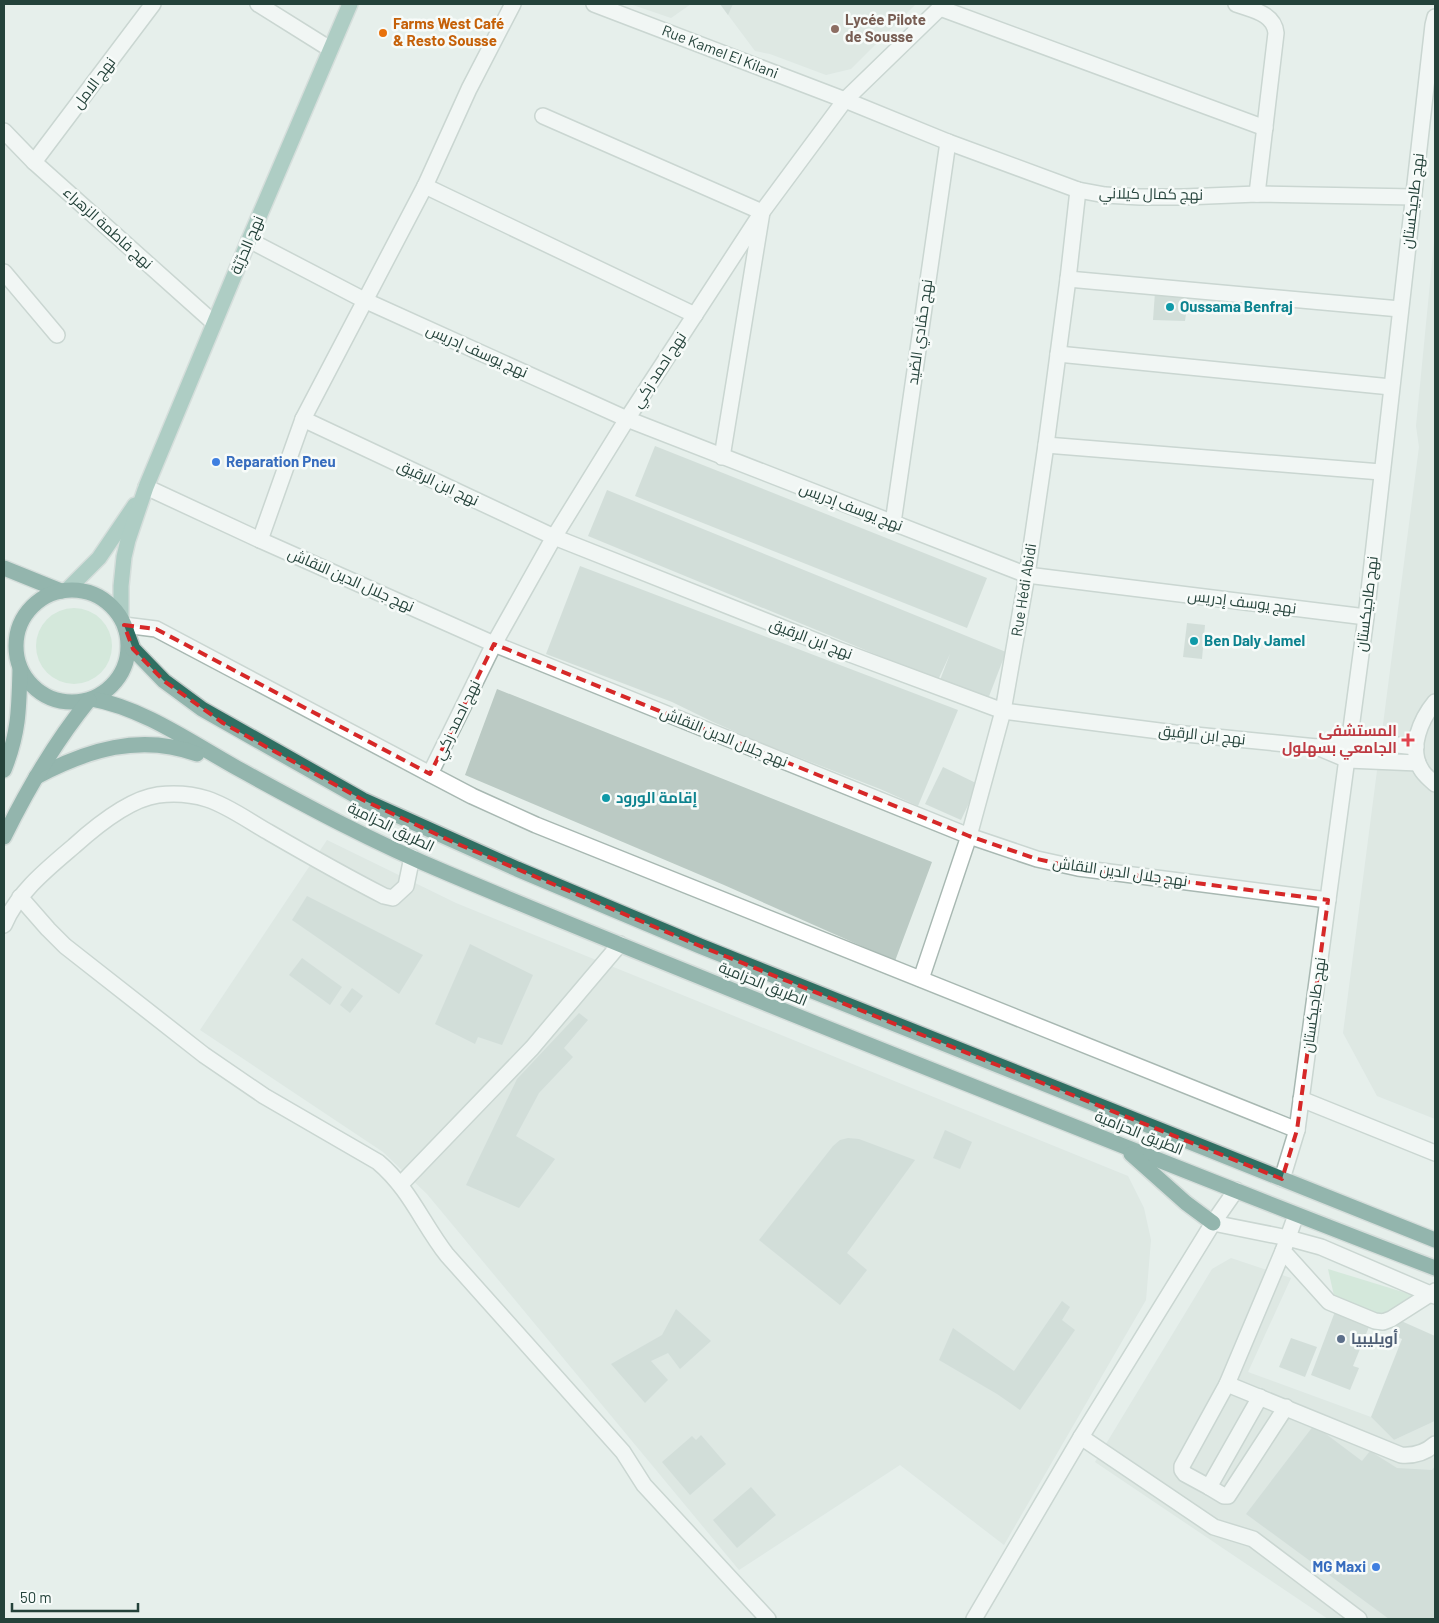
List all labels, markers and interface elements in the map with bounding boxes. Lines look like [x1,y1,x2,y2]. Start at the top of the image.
place label: Lycée Pilote de Sousse [845,10,926,45]
place label: Farms West Café & Resto Sousse [393,14,504,49]
street label: Rue Kamel El Kilani [660,21,781,82]
marker: Lycée Pilote de Sousse [829,23,841,35]
marker: Farms West Café & Resto Sousse [377,27,389,39]
street label: نهج الامل [68,53,121,114]
street label: نهج طاجيكستان [1397,152,1430,250]
street label: نهج فاطمة الزهراء [58,182,157,274]
street label: نهج كمال كيلاني [1099,183,1203,207]
street label: نهج الحرّيّة [226,213,269,278]
street label: نهج حمّادي الصّيد [903,278,939,386]
place label: Oussama Benfraj [1180,297,1293,315]
marker: Oussama Benfraj [1164,301,1176,313]
street label: نهج يوسف إدريس [423,320,531,383]
street label: نهج احمد زكي [627,328,693,413]
place label: Reparation Pneu [226,452,336,470]
street label: نهج ابن الرقيق [394,455,482,511]
marker: Reparation Pneu [210,456,222,468]
street label: نهج يوسف إدريس [796,478,906,537]
street label: Rue Hédi Abidi [1007,542,1039,638]
street label: نهج جلال الدين النقاش [284,543,417,618]
street label: نهج طاجيكستان [1351,555,1384,653]
street label: نهج يوسف إدريس [1186,585,1297,620]
street label: نهج ابن الرقيق [766,614,855,665]
place label: Ben Daly Jamel [1204,631,1305,649]
marker: Ben Daly Jamel [1188,635,1200,647]
street label: نهج احمد زكي [429,677,487,764]
street label: نهج جلال الدين النقاش [657,702,791,773]
street label: نهج ابن الرقيق [1157,720,1247,751]
place label: المستشفى الجامعي بسهلول [1282,721,1397,760]
marker: المستشفى الجامعي بسهلول [1401,733,1415,747]
place label: إقامة الورود [616,788,697,808]
marker: إقامة الورود [600,792,612,804]
street label: الطريق الحزامية [344,797,438,857]
street label: نهج جلال الدين النقاش [1051,853,1189,892]
street label: نهج طاجيكستان [1297,956,1332,1054]
street label: الطريق الحزامية [716,957,810,1011]
street label: الطريق الحزامية [1092,1106,1186,1160]
place label: أويليبيا [1351,1329,1398,1348]
marker: أويليبيا [1335,1333,1347,1345]
place label: MG Maxi [1313,1557,1366,1575]
marker: MG Maxi [1370,1561,1382,1573]
scale bar [12,1580,139,1612]
text: 50 m [20,1588,52,1606]

